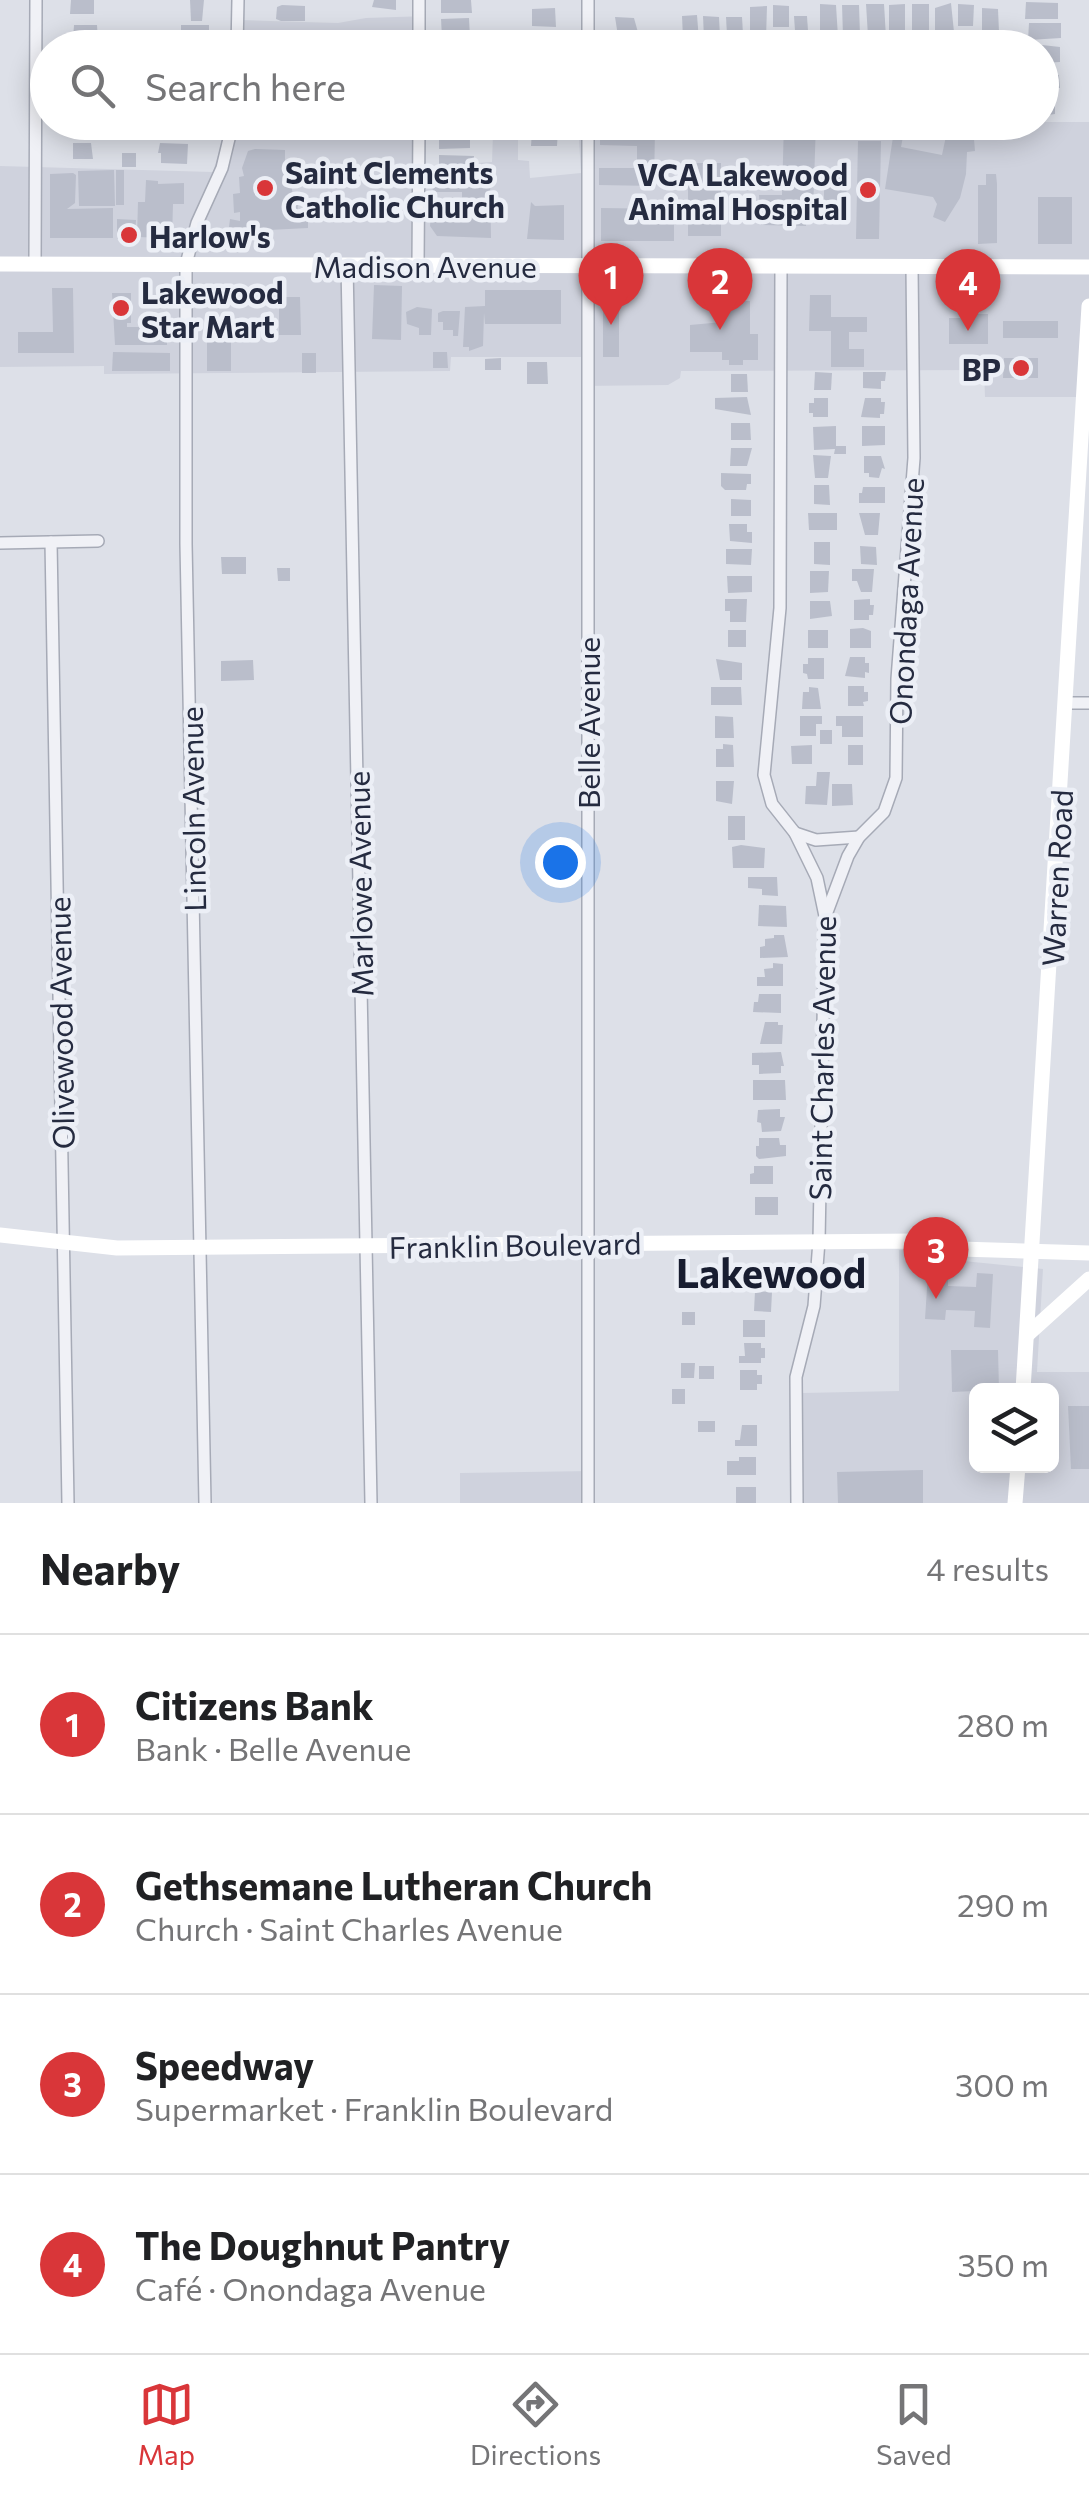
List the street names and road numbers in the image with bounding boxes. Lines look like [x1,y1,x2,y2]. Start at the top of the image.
street label: Madison Avenue [313,247,537,284]
street label: Onondaga Avenue [880,477,930,725]
street label: Belle Avenue [569,637,606,809]
street label: Lincoln Avenue [172,706,212,912]
street label: Marlowe Avenue [339,771,379,997]
street label: Warren Road [1033,789,1079,967]
street label: Olivewood Avenue [39,896,81,1150]
street label: Saint Charles Avenue [800,915,842,1201]
street label: Franklin Boulevard [388,1223,642,1265]

